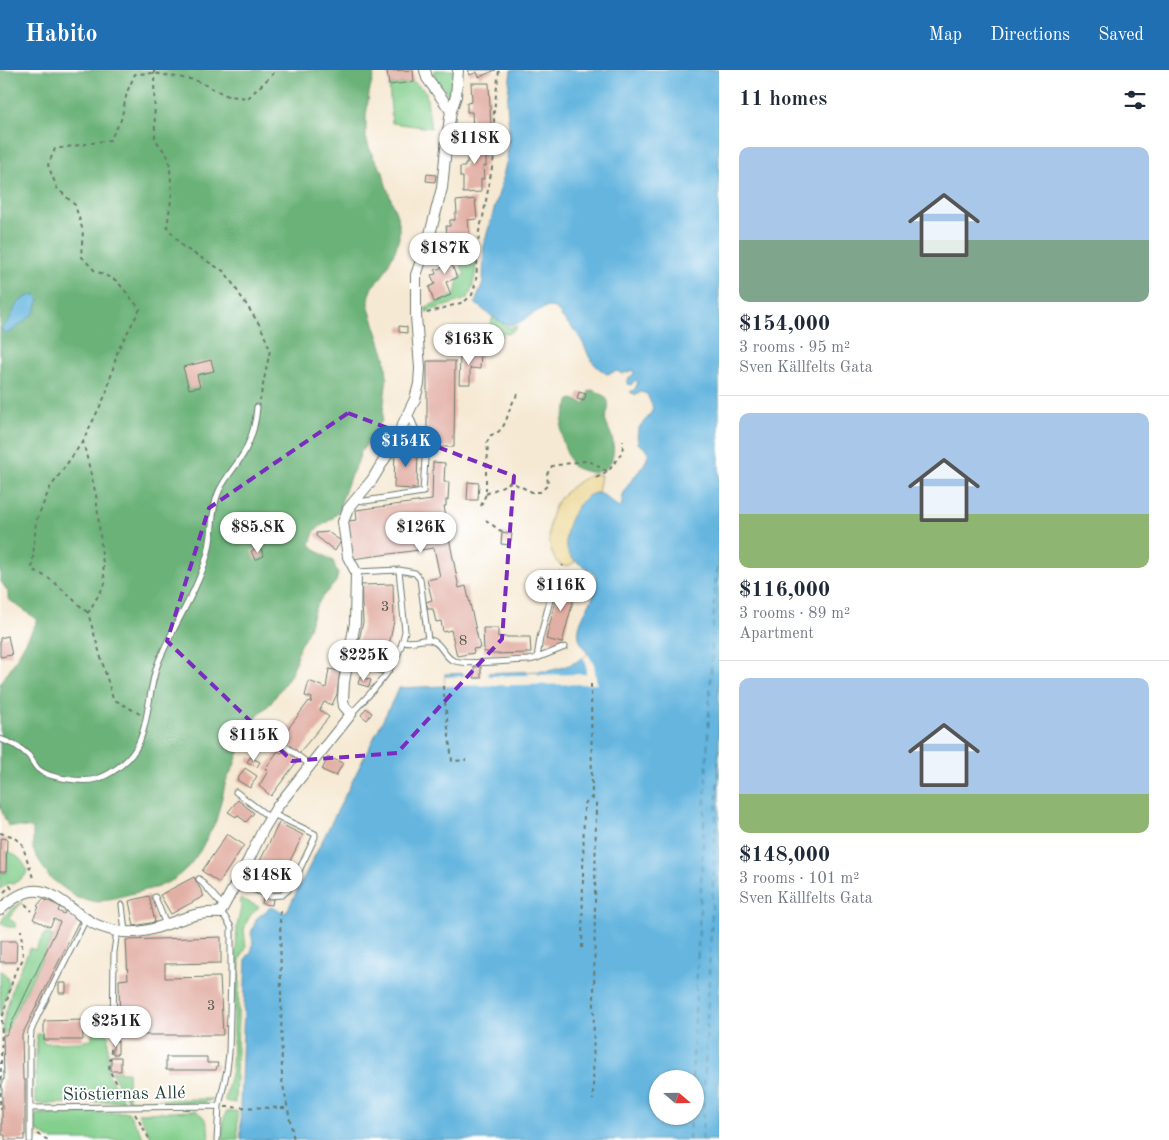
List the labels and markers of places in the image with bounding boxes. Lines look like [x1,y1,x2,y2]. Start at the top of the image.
pin: $118K [440,122,510,165]
pin: $187K [410,232,480,275]
pin: $163K [434,324,504,366]
pin: $154K [371,426,441,468]
pin: $85.8K [217,512,299,554]
pin: $126K [386,512,456,554]
pin: $116K [526,570,596,612]
pin: $225K [329,640,399,682]
pin: $115K [219,720,289,762]
pin: $148K [232,860,302,902]
pin: $251K [81,1006,151,1048]

